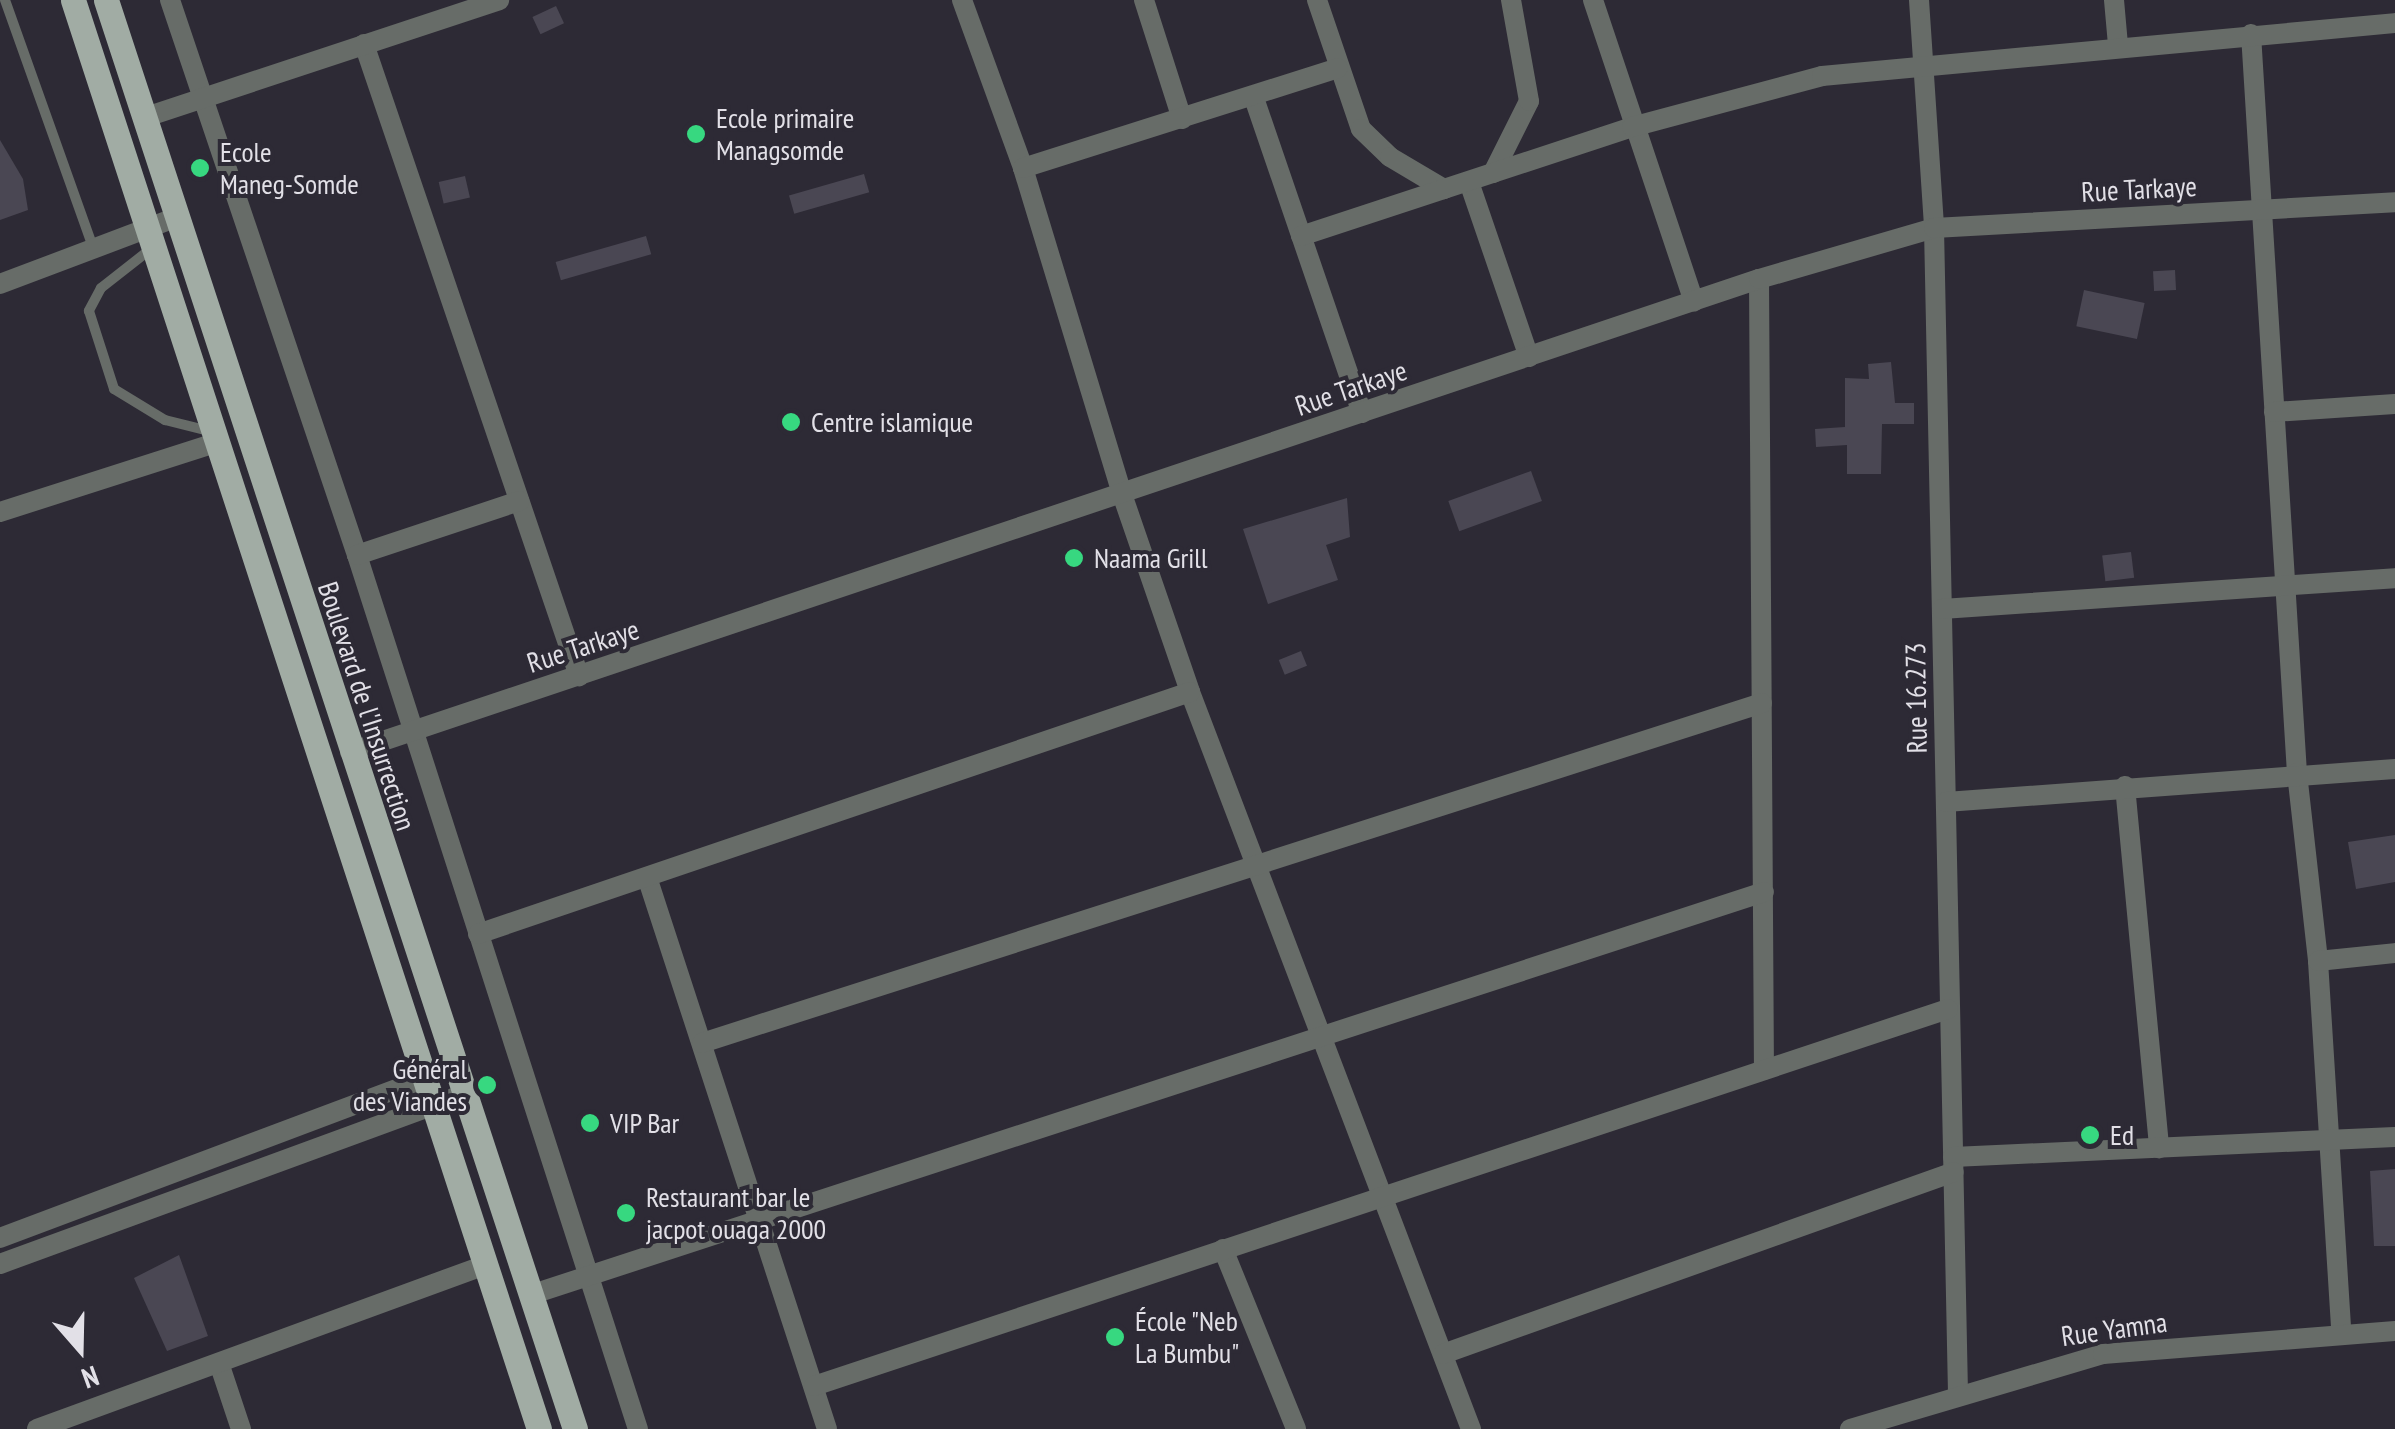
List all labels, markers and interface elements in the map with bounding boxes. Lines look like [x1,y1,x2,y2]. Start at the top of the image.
place label: Ecole primaire Managsomde [716,101,854,167]
marker: Ecole primaire Managsomde [685,123,707,145]
place label: Ecole Maneg-Somde [220,135,359,201]
marker: Ecole Maneg-Somde [189,157,211,179]
street label: Rue Tarkaye [2080,169,2198,209]
street label: Rue Tarkaye [1291,353,1411,423]
place label: Centre islamique [811,405,973,439]
marker: Centre islamique [780,411,802,433]
place label: Naama Grill [1094,541,1207,575]
marker: Naama Grill [1063,547,1085,569]
street label: Boulevard de l'Insurrection [311,578,423,834]
street label: Rue Tarkaye [523,612,643,680]
street label: Rue 16.273 [1898,642,1934,754]
place label: Général des Viandes [352,1052,467,1118]
marker: Général des Viandes [476,1074,498,1096]
place label: VIP Bar [610,1106,680,1140]
marker: VIP Bar [579,1112,601,1134]
place label: Ed [2110,1118,2134,1152]
marker: Ed [2079,1124,2101,1146]
place label: Restaurant bar le jacpot ouaga 2000 [646,1180,826,1246]
marker: Restaurant bar le jacpot ouaga 2000 [615,1202,637,1224]
north arrow [30,1299,130,1399]
place label: École "Neb La Bumbu" [1135,1304,1239,1370]
street label: Rue Yamna [2059,1305,2169,1353]
marker: École "Neb La Bumbu" [1104,1326,1126,1348]
text: N [77,1358,104,1398]

